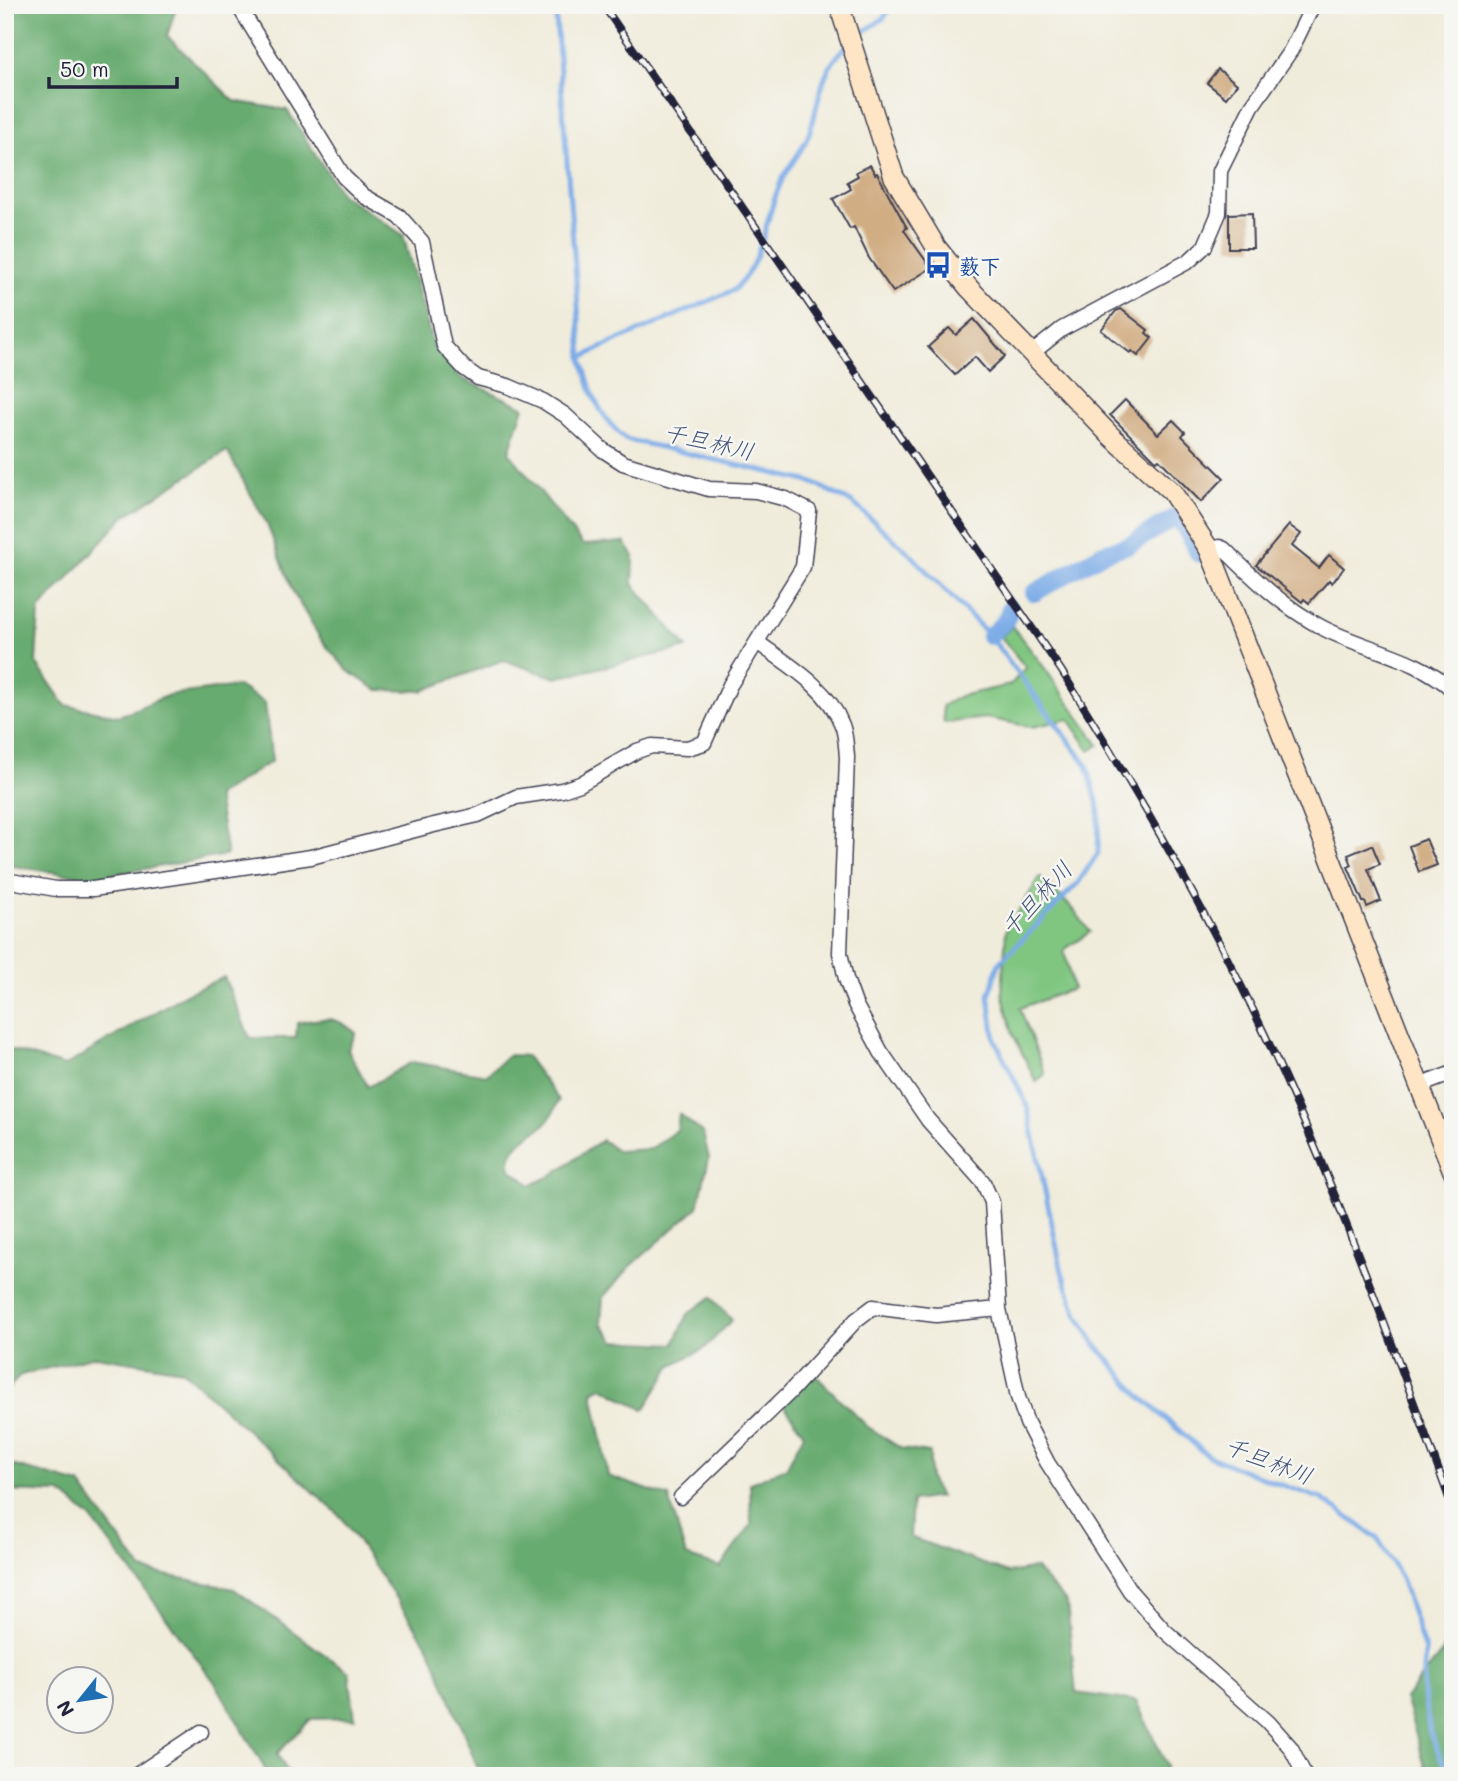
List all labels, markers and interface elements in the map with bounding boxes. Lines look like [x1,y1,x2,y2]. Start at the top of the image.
scale bar [49,46,177,90]
text: 50 m [60,55,109,82]
bus stop icon: 薮下 [923,250,953,280]
place label: 薮下 [959,252,1001,279]
water label: 千旦林川 [661,416,757,466]
water label: 千旦林川 [994,854,1078,942]
water label: 千旦林川 [1221,1430,1317,1490]
north arrow [46,1666,116,1736]
text: N [50,1696,79,1721]

